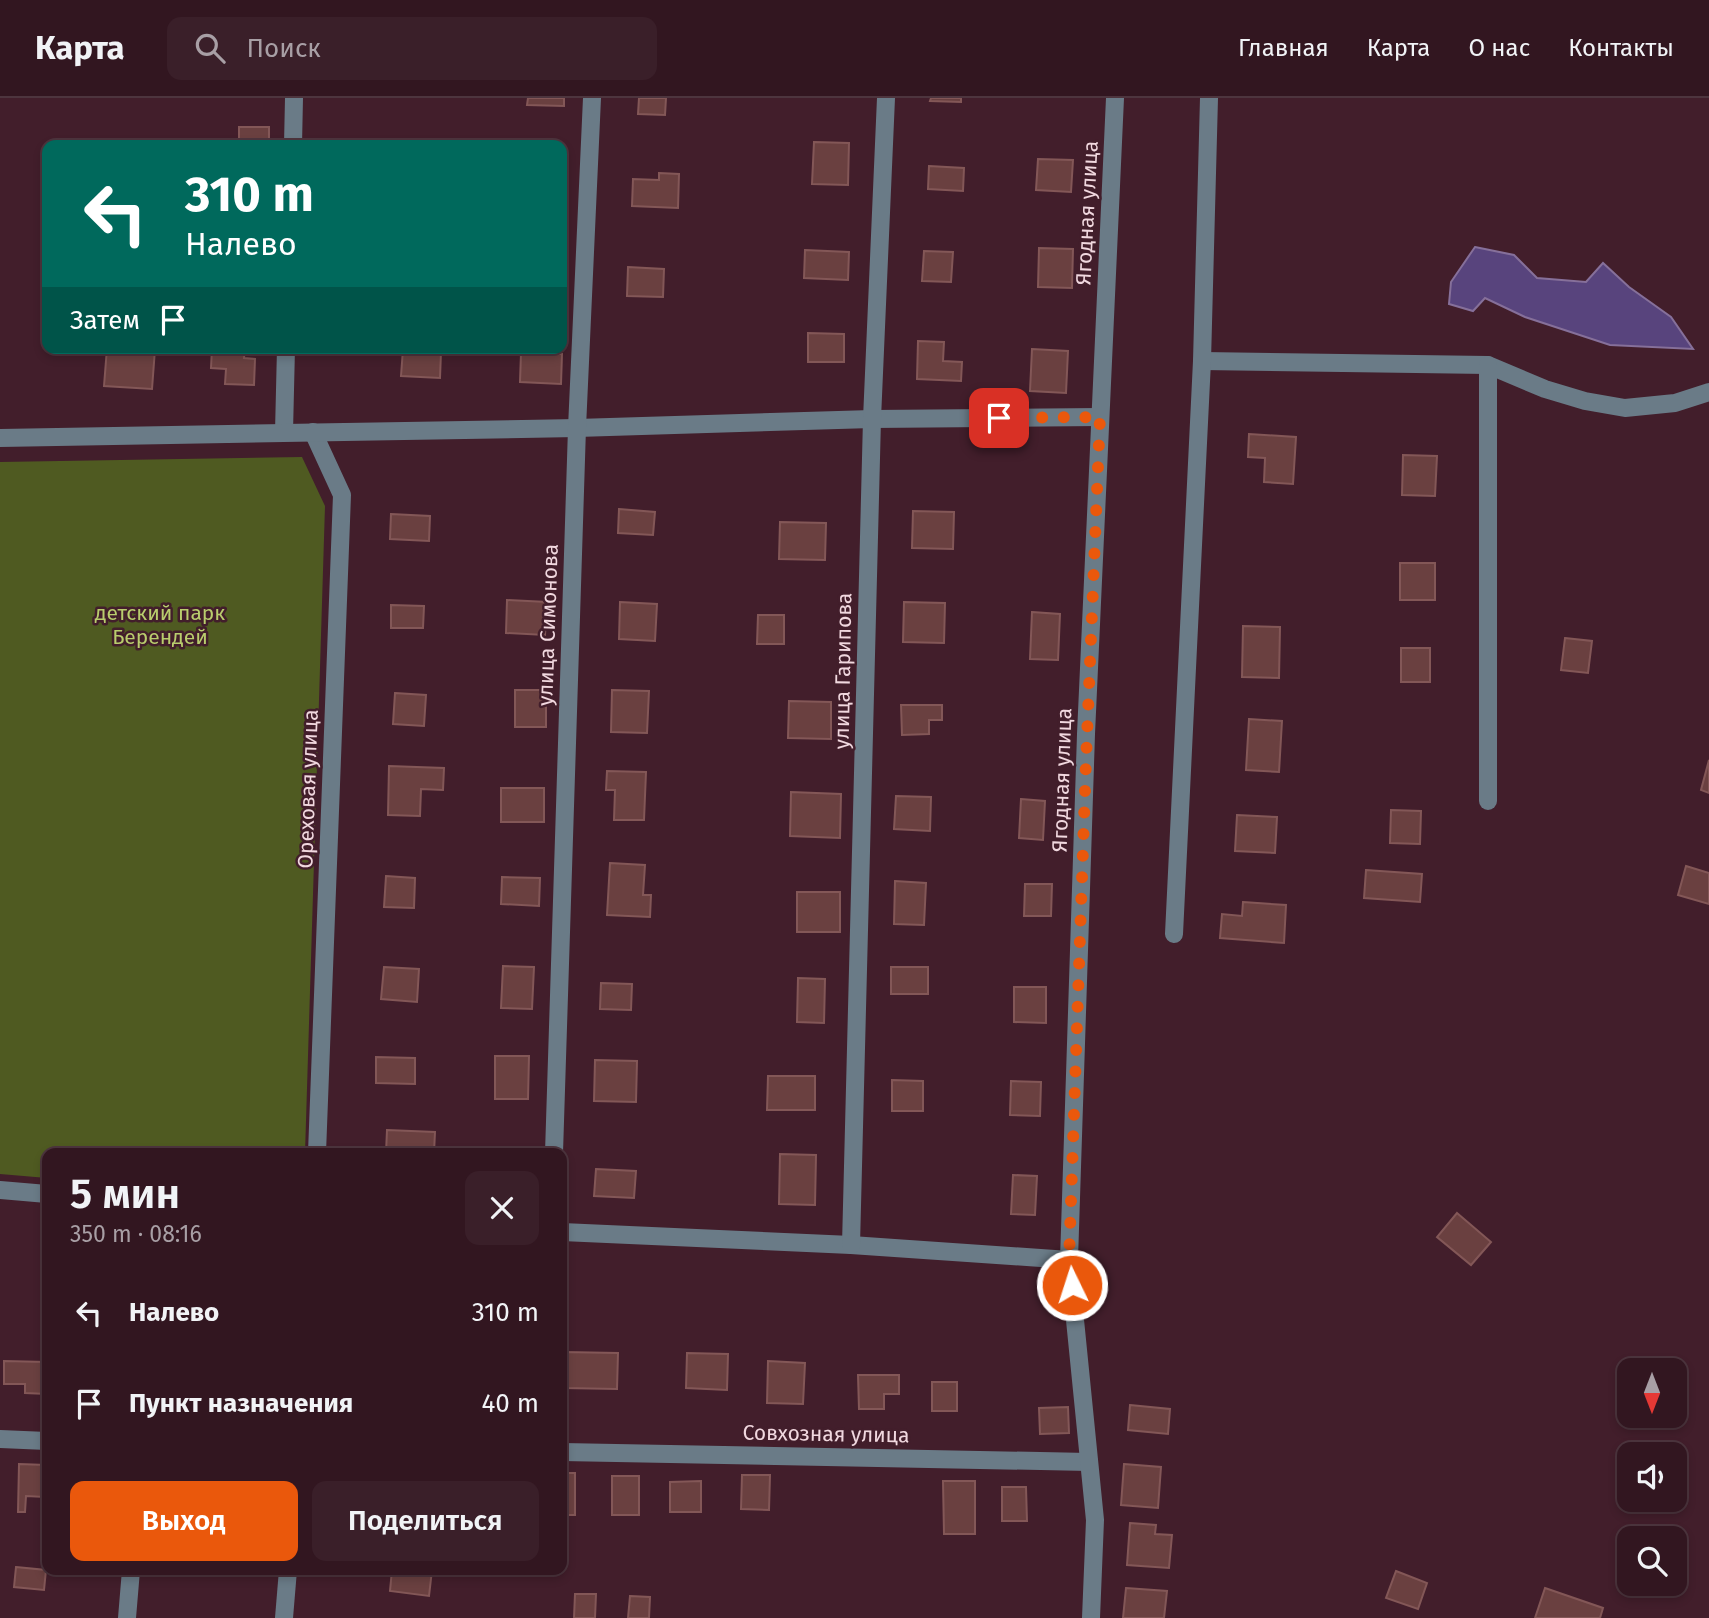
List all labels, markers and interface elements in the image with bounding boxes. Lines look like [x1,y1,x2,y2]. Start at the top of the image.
search box [167,17,657,80]
text: Карта [35,28,125,68]
icon: search [191,29,229,67]
text: Поиск [247,33,321,64]
text: Главная [1238,34,1329,62]
text: Карта [1367,34,1430,62]
text: О нас [1468,34,1530,62]
text: Контакты [1568,34,1674,62]
street label: Ягодная улица [1070,140,1104,286]
text: 310 m [185,165,314,224]
icon: left [70,168,161,259]
text: Налево [185,225,297,263]
icon: arrive [154,301,192,339]
text: Затем [70,305,140,336]
pin [969,388,1029,448]
icon: arrive [980,399,1018,437]
street label: улица Симонова [532,543,564,707]
street label: улица Гарипова [829,592,857,750]
park label: детский парк Берендей [95,600,225,650]
street label: Ягодная улица [1046,707,1078,853]
street label: Ореховая улица [292,709,324,869]
text: 5 мин [70,1169,180,1219]
button: close [465,1171,539,1245]
text: 350 m · 08:16 [70,1220,202,1248]
position arrow [1035,1248,1109,1322]
icon: left [70,1294,108,1332]
text: Налево [129,1297,219,1328]
text: 310 m [472,1297,539,1328]
north arrow [1617,1358,1687,1428]
map controls [1617,1358,1687,1596]
icon: arrive [70,1385,108,1423]
text: Пункт назначения [129,1388,353,1419]
text: 40 m [481,1388,539,1419]
street label: Совхозная улица [742,1420,910,1448]
button: sound [1617,1442,1687,1512]
button: Выход [70,1481,298,1561]
button: Поделиться [312,1481,539,1561]
button: search [1617,1526,1687,1596]

